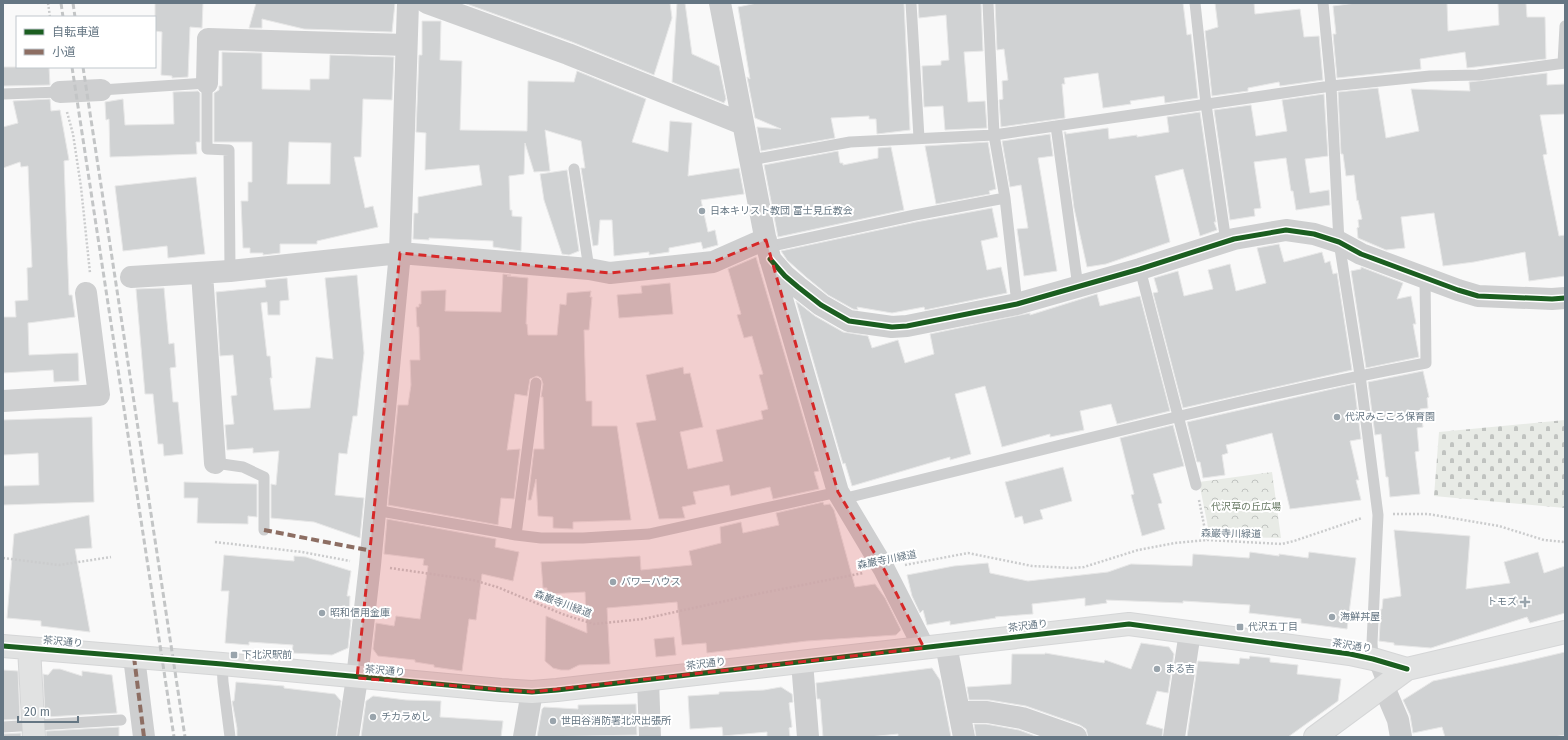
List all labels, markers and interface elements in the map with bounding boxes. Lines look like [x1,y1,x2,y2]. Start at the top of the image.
legend [16,16,156,68]
text: 自転車道 [52,25,100,39]
text: 小道 [52,45,76,59]
place label: 日本キリスト教団 富士見丘教会 [710,205,853,217]
marker: 日本キリスト教団 富士見丘教会 [697,206,707,216]
place label: 代沢みこころ保育園 [1345,411,1435,423]
marker: 代沢みこころ保育園 [1332,412,1342,422]
park label: 代沢草の丘広場 [1211,501,1281,513]
street label: 森巌寺川緑道 [1201,527,1261,541]
street label: 森巌寺川緑道 [856,548,918,572]
place label: パワーハウス [621,576,681,588]
marker: パワーハウス [608,577,618,587]
street label: 森巌寺川緑道 [533,588,593,620]
place label: トモズ [1487,596,1517,608]
marker: トモズ [1520,597,1530,607]
place label: 昭和信用金庫 [330,607,390,619]
marker: 昭和信用金庫 [317,608,327,618]
place label: 海鮮丼屋 [1340,611,1380,623]
marker: 海鮮丼屋 [1327,612,1337,622]
street label: 茶沢通り [1007,618,1049,634]
place label: 代沢五丁目 [1248,621,1298,633]
marker: 代沢五丁目 [1235,622,1245,632]
street label: 茶沢通り [43,634,83,650]
street label: 茶沢通り [1331,637,1373,655]
place label: 下北沢駅前 [242,649,292,661]
marker: 下北沢駅前 [229,650,239,660]
street label: 茶沢通り [685,656,727,672]
street label: 茶沢通り [365,663,405,679]
place label: まる吉 [1165,663,1195,675]
marker: まる吉 [1152,664,1162,674]
scale bar [18,698,78,724]
text: 20 m [24,705,50,719]
place label: チカラめし [381,711,431,723]
marker: チカラめし [368,712,378,722]
place label: 世田谷消防署北沢出張所 [561,715,671,727]
marker: 世田谷消防署北沢出張所 [548,716,558,726]

